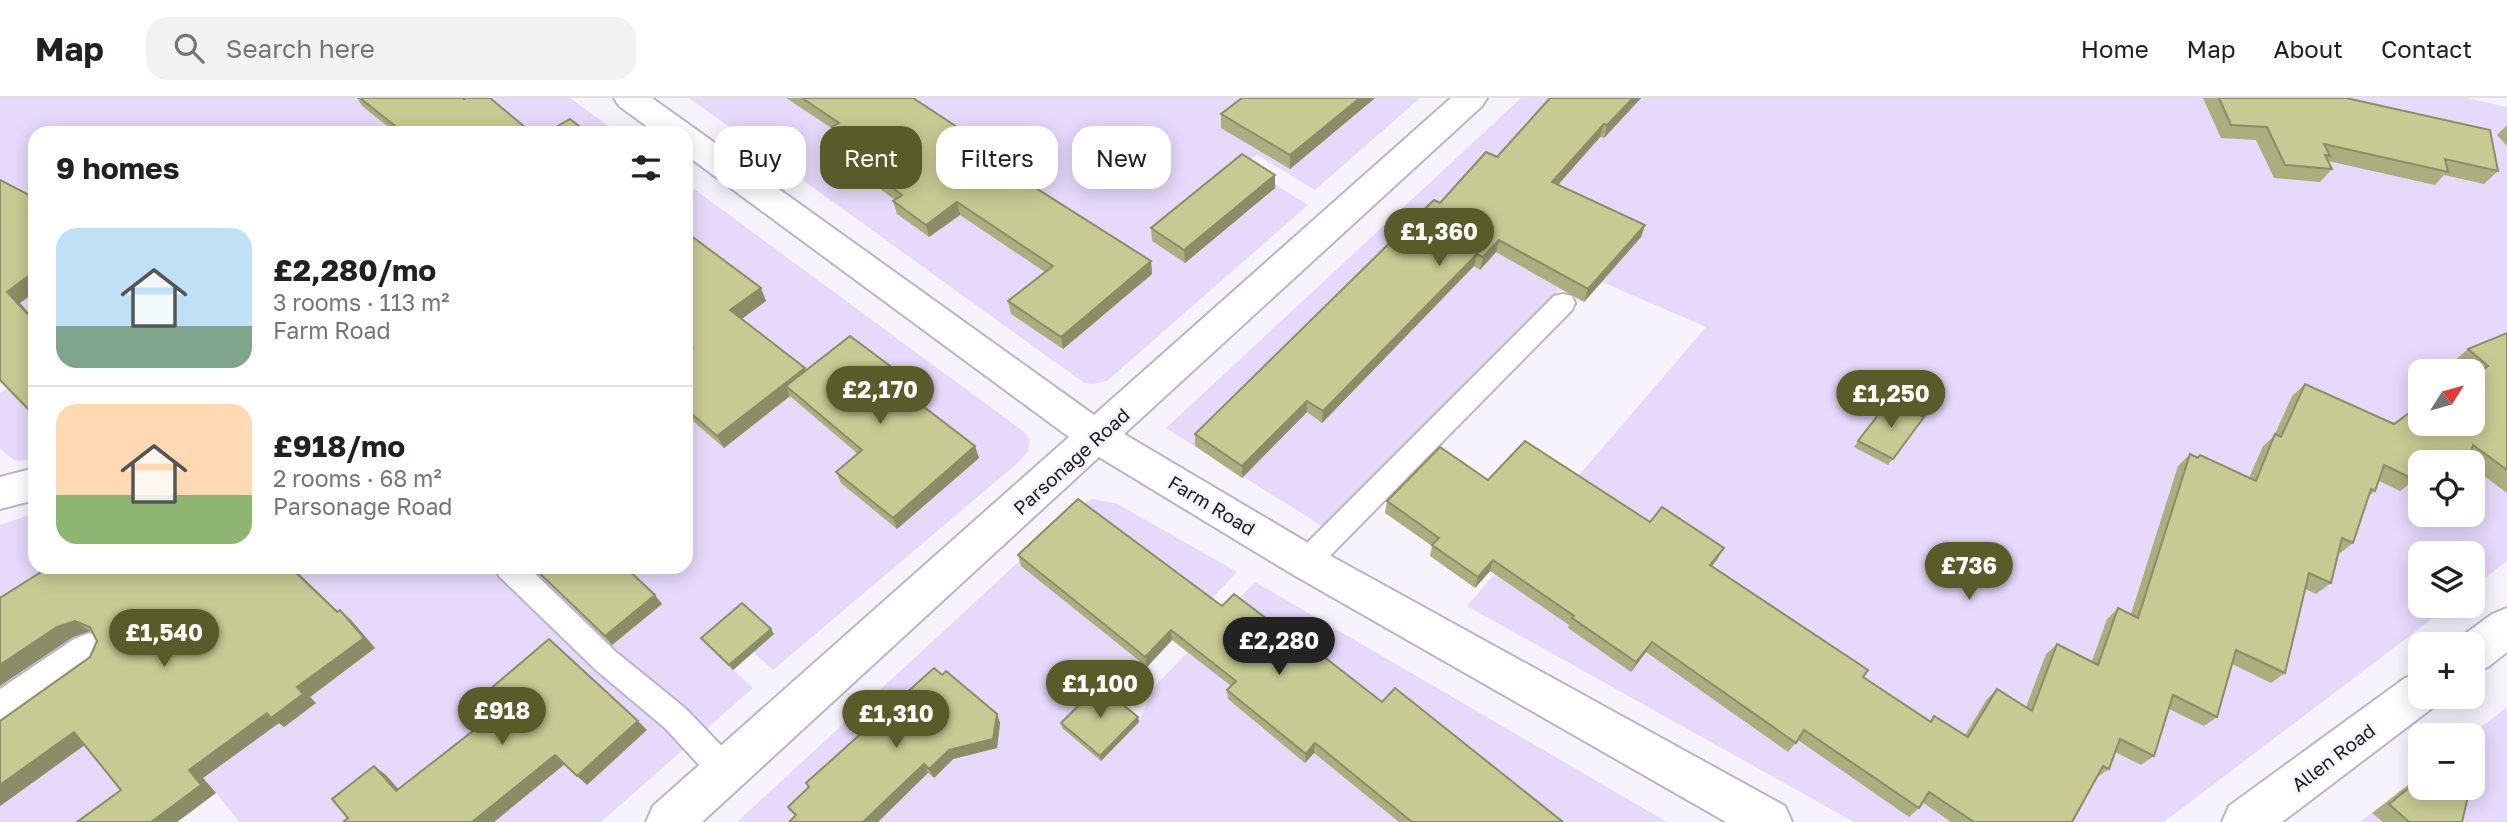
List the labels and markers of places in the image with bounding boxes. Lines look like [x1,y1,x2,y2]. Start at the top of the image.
pin: £1,360 [1382,208,1496,268]
pin: £2,170 [823,366,937,426]
pin: £1,250 [1834,370,1948,430]
pin: £736 [1928,542,2010,602]
pin: £1,540 [107,610,221,669]
pin: £2,280 [1222,618,1336,677]
pin: £1,100 [1043,660,1157,720]
pin: £918 [461,688,543,747]
pin: £1,310 [839,690,953,750]

